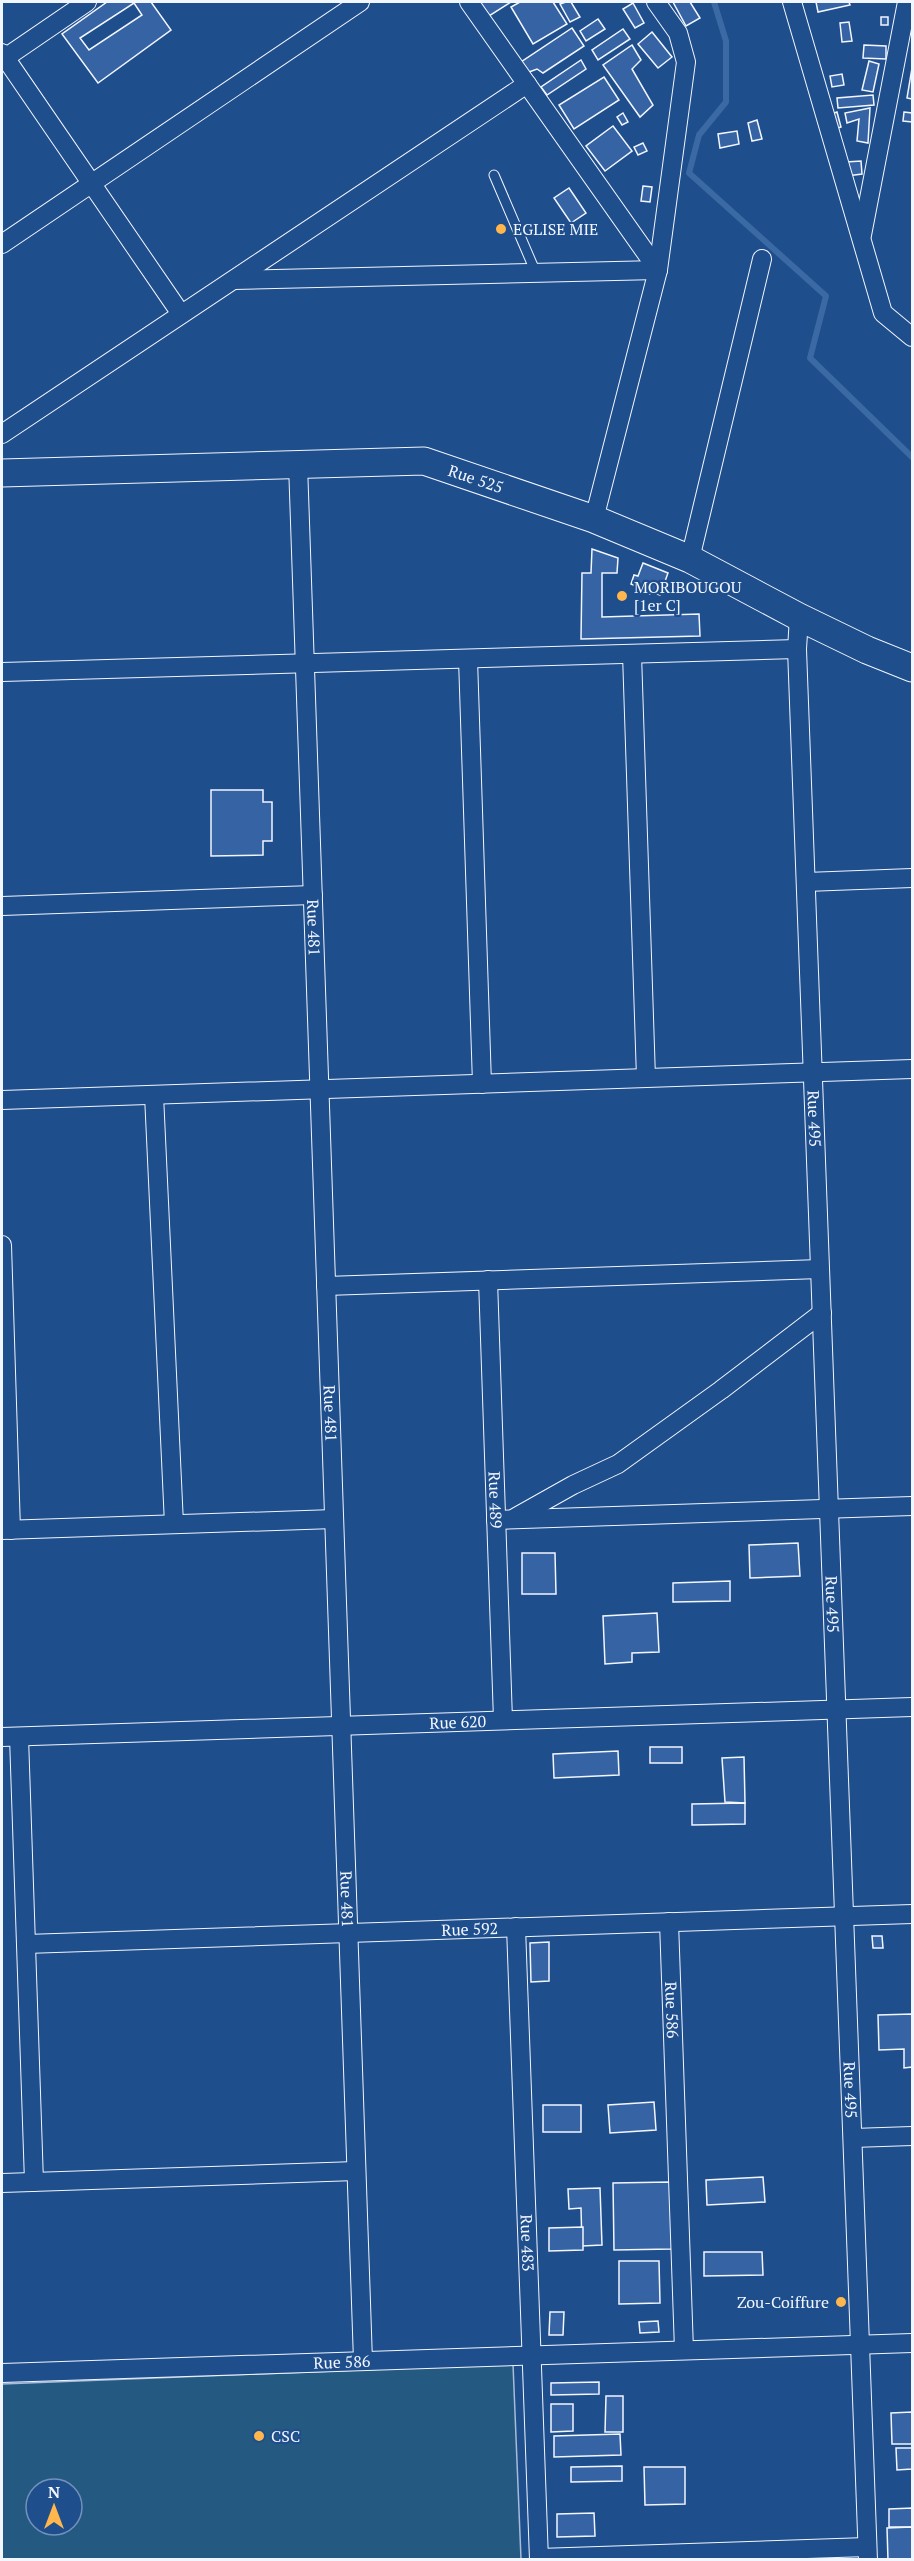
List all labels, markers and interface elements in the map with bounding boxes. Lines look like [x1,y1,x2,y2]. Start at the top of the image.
place label: EGLISE MIE [513,218,598,240]
marker: EGLISE MIE [494,222,508,236]
street label: Rue 525 [445,459,506,498]
place label: MORIBOUGOU [1er C] [634,576,742,616]
marker: MORIBOUGOU [1er C] [615,589,629,603]
street label: Rue 481 [302,899,326,957]
street label: Rue 495 [802,1090,826,1147]
street label: Rue 481 [319,1385,343,1442]
street label: Rue 489 [484,1471,507,1529]
street label: Rue 495 [820,1575,845,1633]
street label: Rue 620 [429,1710,487,1734]
street label: Rue 481 [335,1870,359,1928]
street label: Rue 592 [441,1917,499,1941]
street label: Rue 586 [660,1981,684,2039]
street label: Rue 495 [838,2061,863,2119]
street label: Rue 483 [515,2214,540,2272]
place label: Zou-Coiffure [737,2291,829,2313]
marker: Zou-Coiffure [834,2295,848,2309]
street label: Rue 586 [313,2350,371,2374]
place label: CSC [271,2425,300,2447]
marker: CSC [252,2429,266,2443]
north arrow [24,2477,84,2537]
text: N [48,2481,60,2503]

